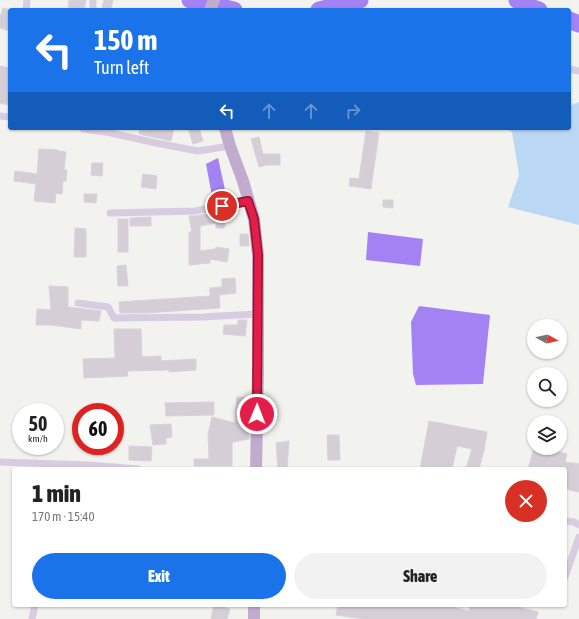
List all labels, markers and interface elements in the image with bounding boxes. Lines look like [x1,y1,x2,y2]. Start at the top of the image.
icon: left [28,24,80,76]
text: 150 m [94,24,157,56]
text: Turn left [94,57,149,78]
icon: left [216,100,238,122]
icon: ahead [258,100,280,122]
icon: ahead [300,100,322,122]
icon: right [342,100,364,122]
pin [205,189,239,223]
icon: arrive [211,195,233,217]
north arrow [527,319,567,359]
map controls [527,319,567,455]
button: search [527,367,567,407]
position arrow [236,393,278,435]
speed limit sign: 60 [72,403,124,455]
text: 50 [29,412,47,435]
button: layers [527,415,567,455]
text: km/h [28,433,48,444]
text: 1 min [32,480,81,507]
button: close [505,480,547,522]
text: 170 m · 15:40 [32,509,95,524]
button: Exit [32,553,286,599]
button: Share [294,553,547,599]

